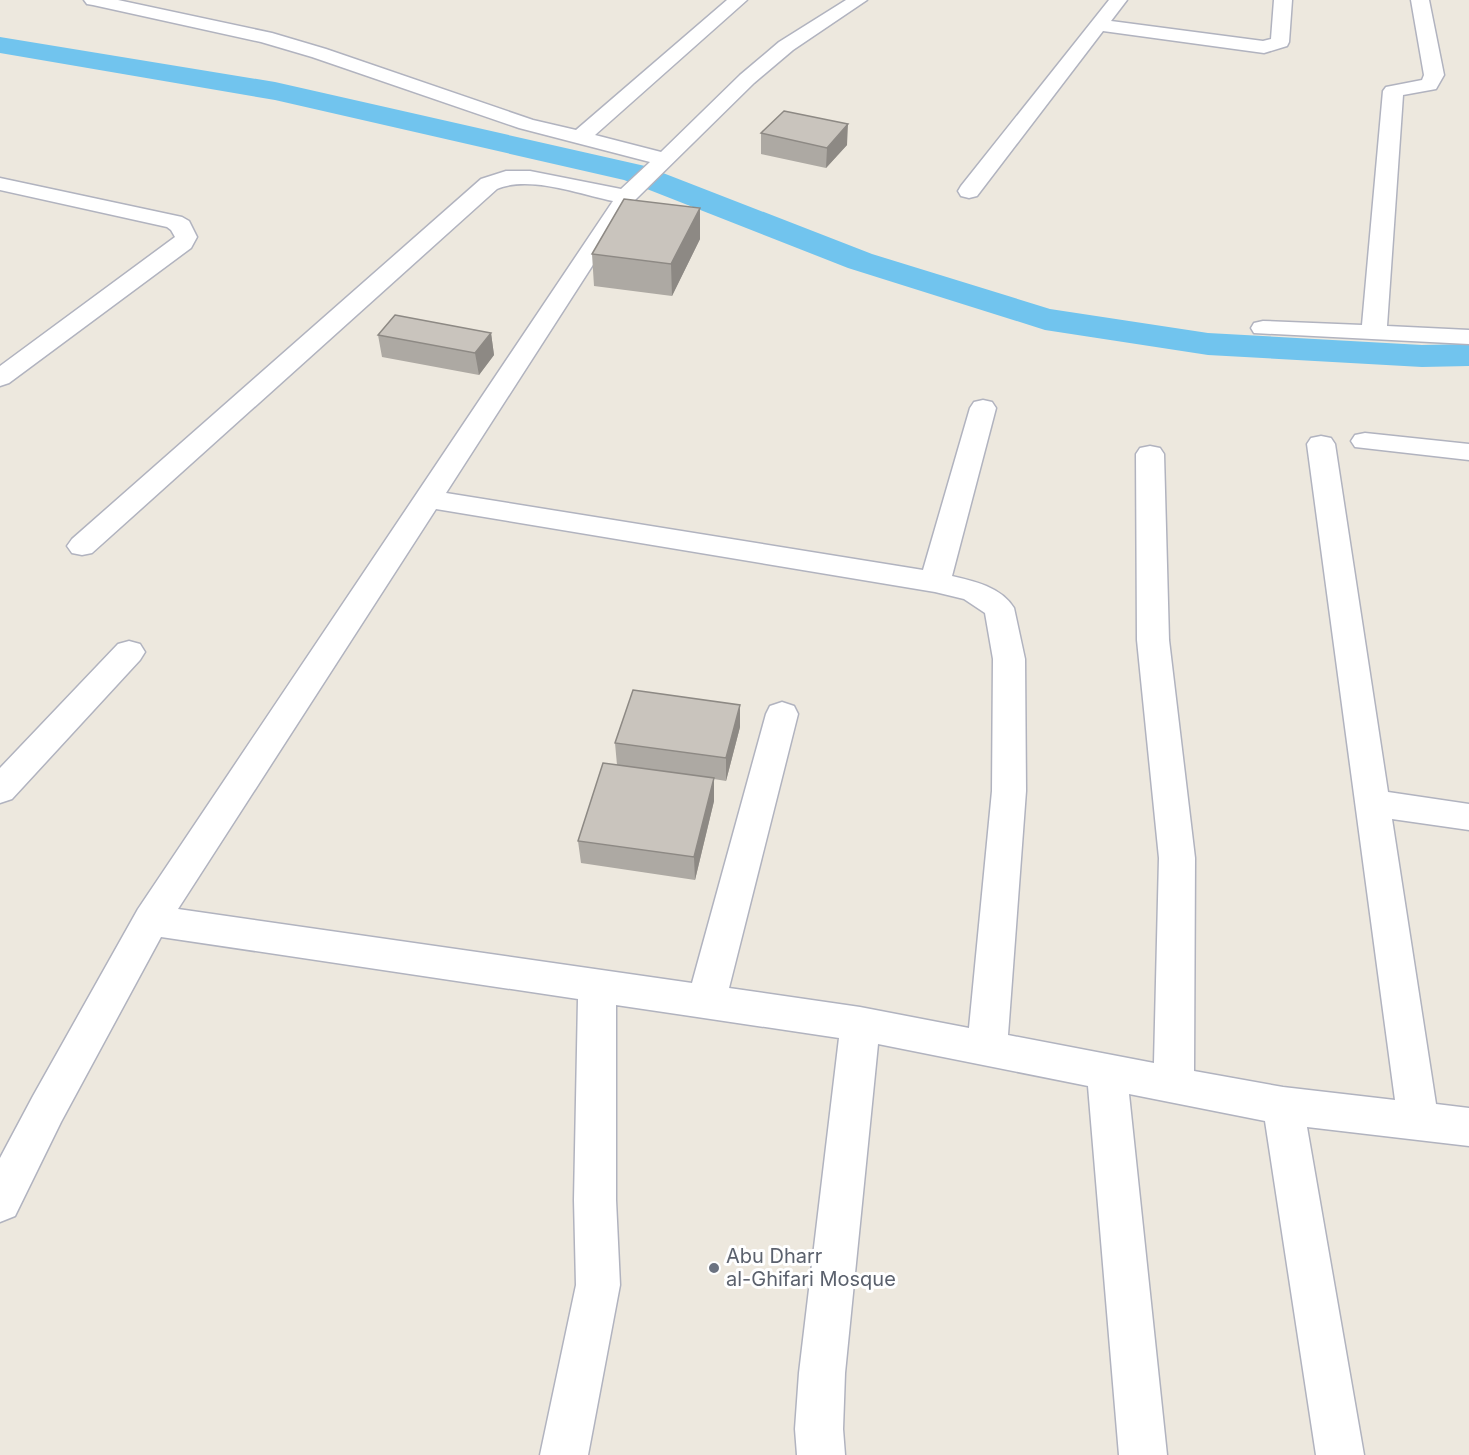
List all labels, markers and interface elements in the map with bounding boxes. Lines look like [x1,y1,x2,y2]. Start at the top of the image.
place label: Abu Dharr al-Ghifari Mosque [726,1244,896,1291]
marker: Abu Dharr al-Ghifari Mosque [707,1261,721,1275]

